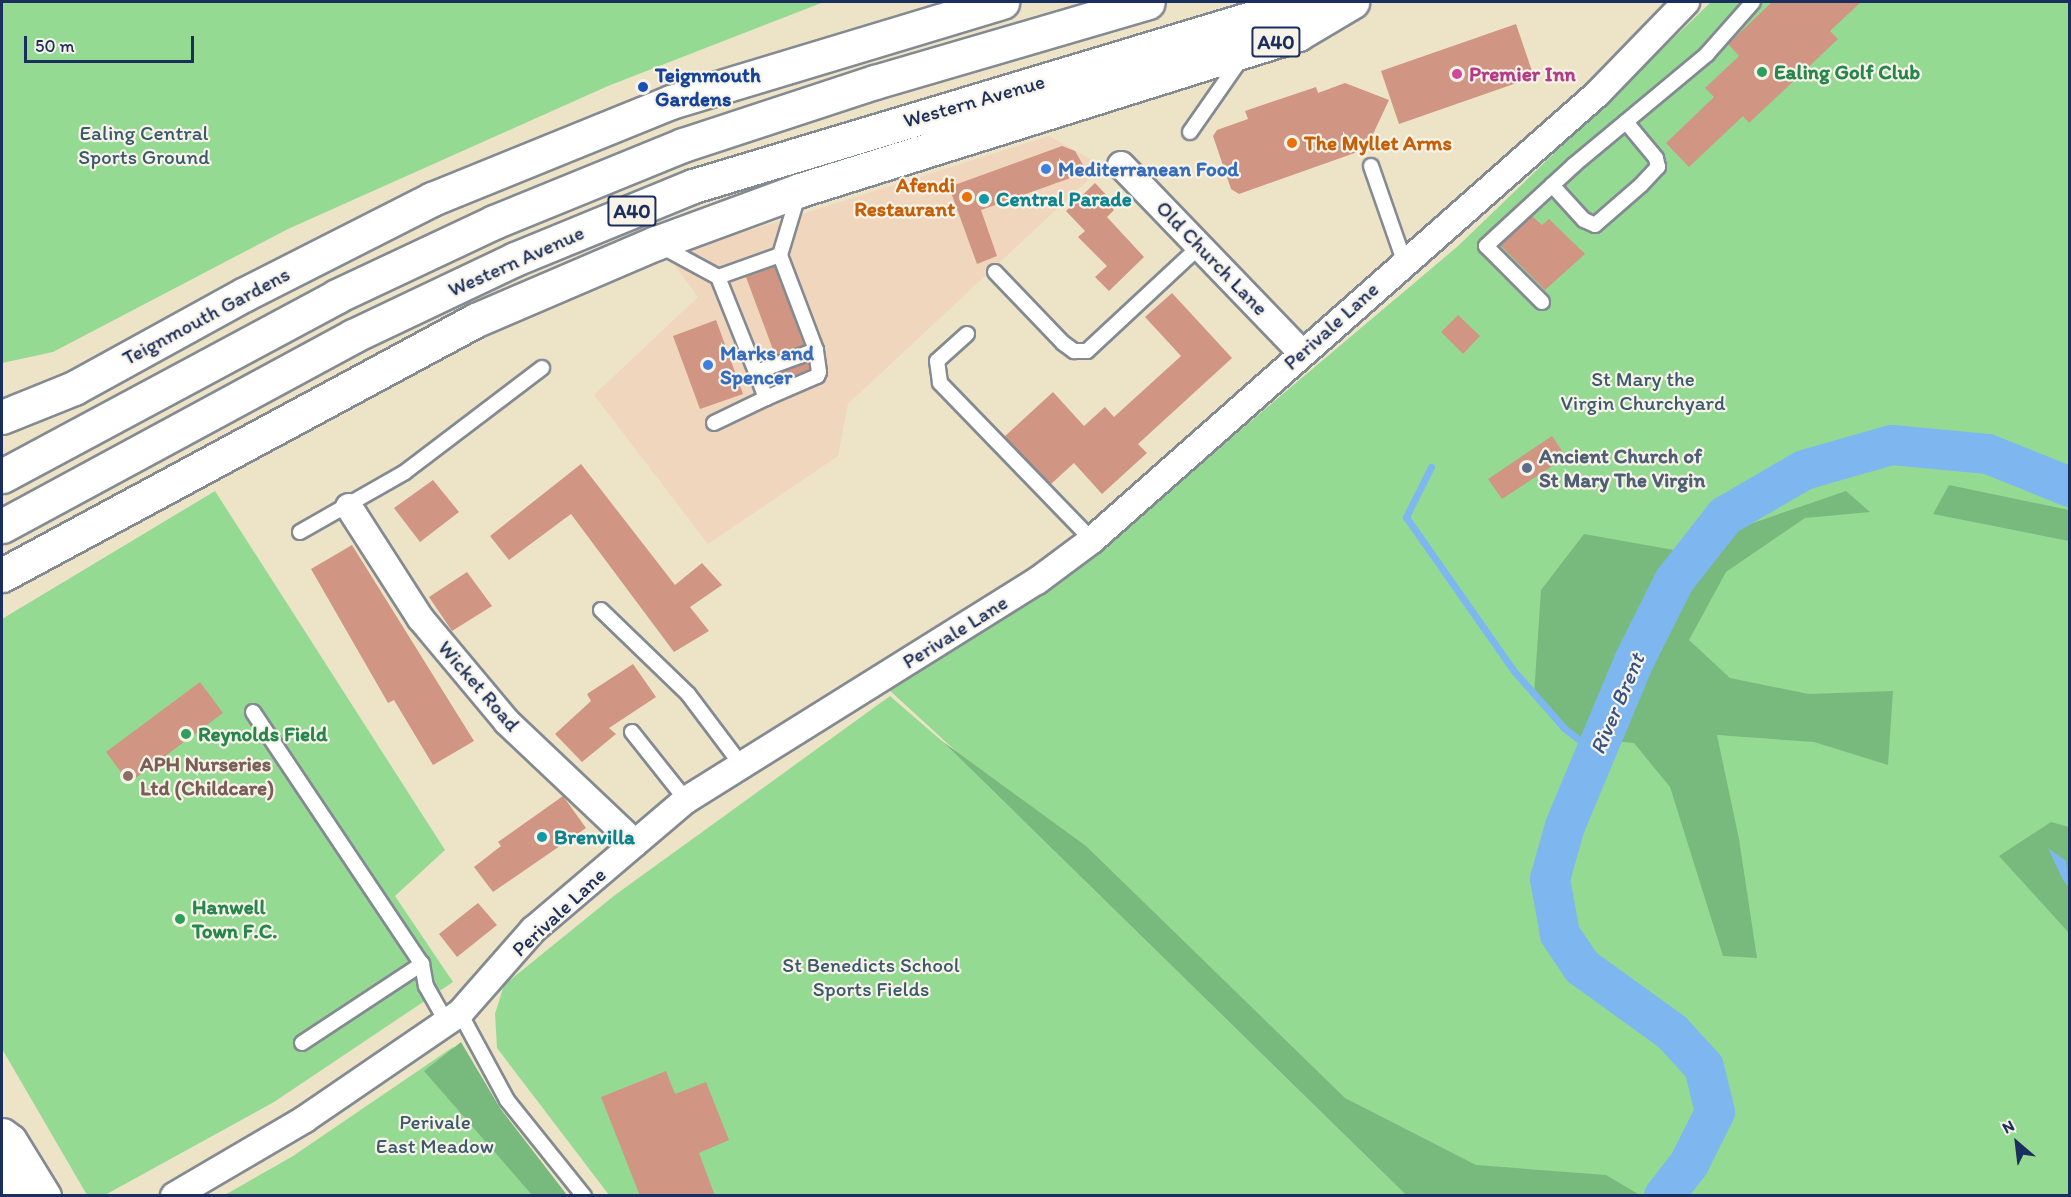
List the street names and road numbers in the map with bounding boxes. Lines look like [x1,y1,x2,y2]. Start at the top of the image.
road number: A40 [1250,25,1302,59]
street label: Western Avenue [901,69,1047,133]
road number: A40 [606,194,658,228]
street label: Old Church Lane [1151,195,1273,321]
street label: Western Avenue [445,220,587,302]
street label: Teignmouth Gardens [118,261,294,371]
street label: Perivale Lane [1278,277,1384,375]
street label: Perivale Lane [898,590,1012,674]
street label: Wicket Road [433,636,525,736]
street label: Perivale Lane [507,862,611,962]

